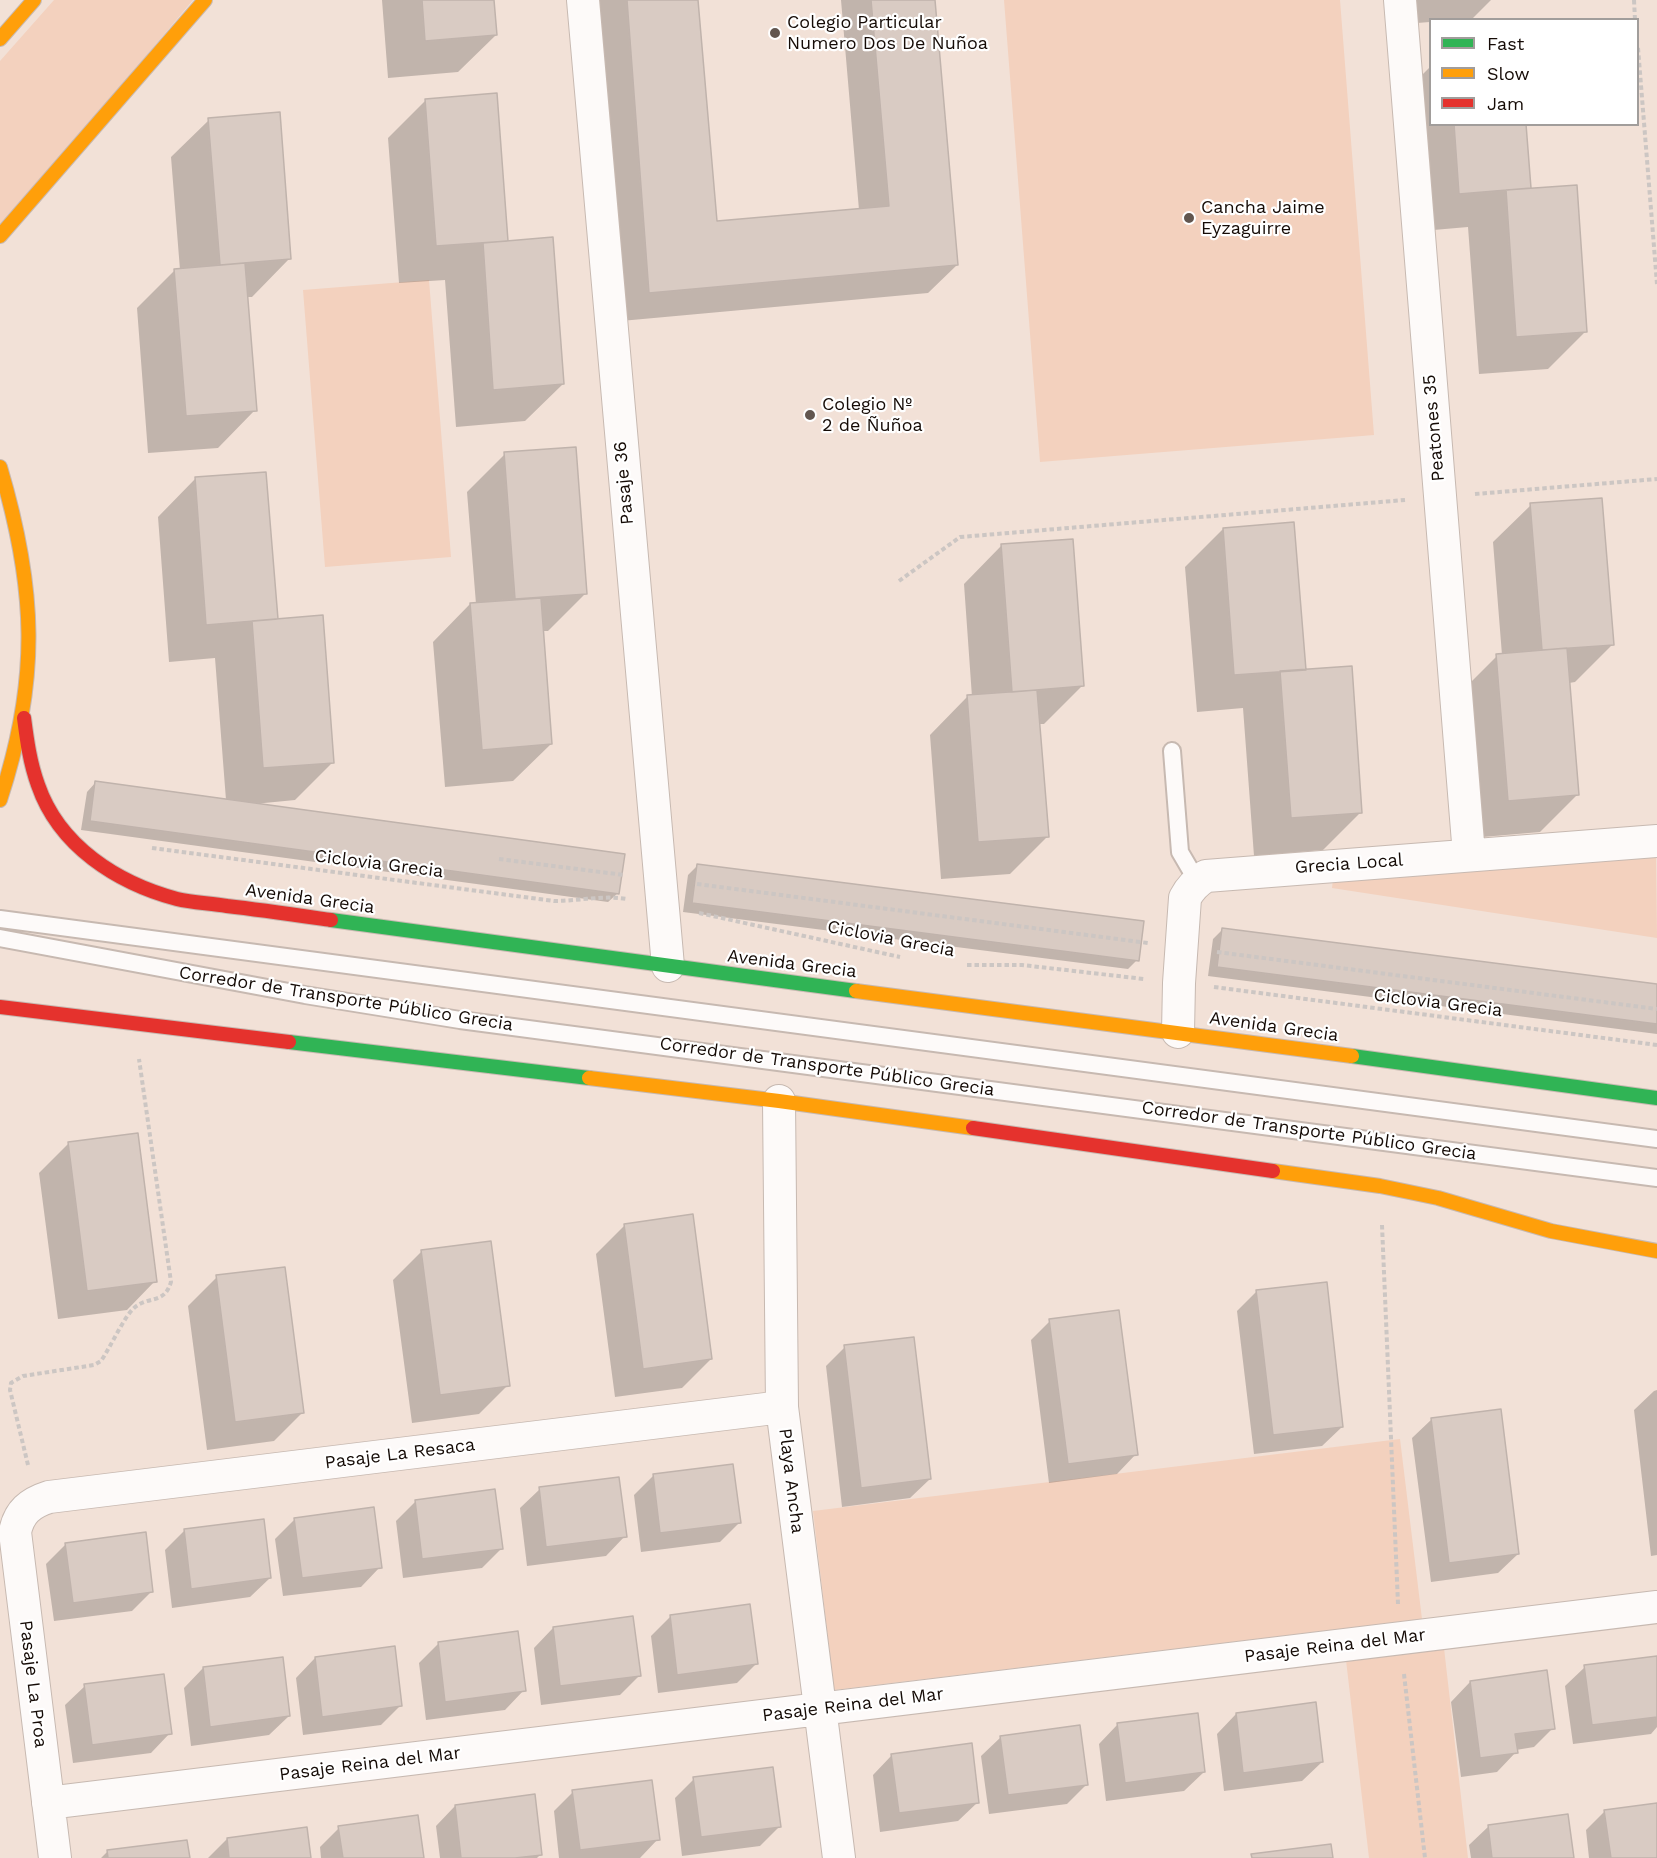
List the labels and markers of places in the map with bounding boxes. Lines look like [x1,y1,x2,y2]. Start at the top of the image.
place label: Colegio Particular Numero Dos De Nuñoa [787,12,988,54]
marker: Colegio Particular Numero Dos De Nuñoa [768,26,782,40]
place label: Cancha Jaime Eyzaguirre [1201,197,1325,240]
marker: Cancha Jaime Eyzaguirre [1182,211,1196,225]
place label: Colegio Nº 2 de Ñuñoa [822,394,923,436]
marker: Colegio Nº 2 de Ñuñoa [803,408,817,422]

